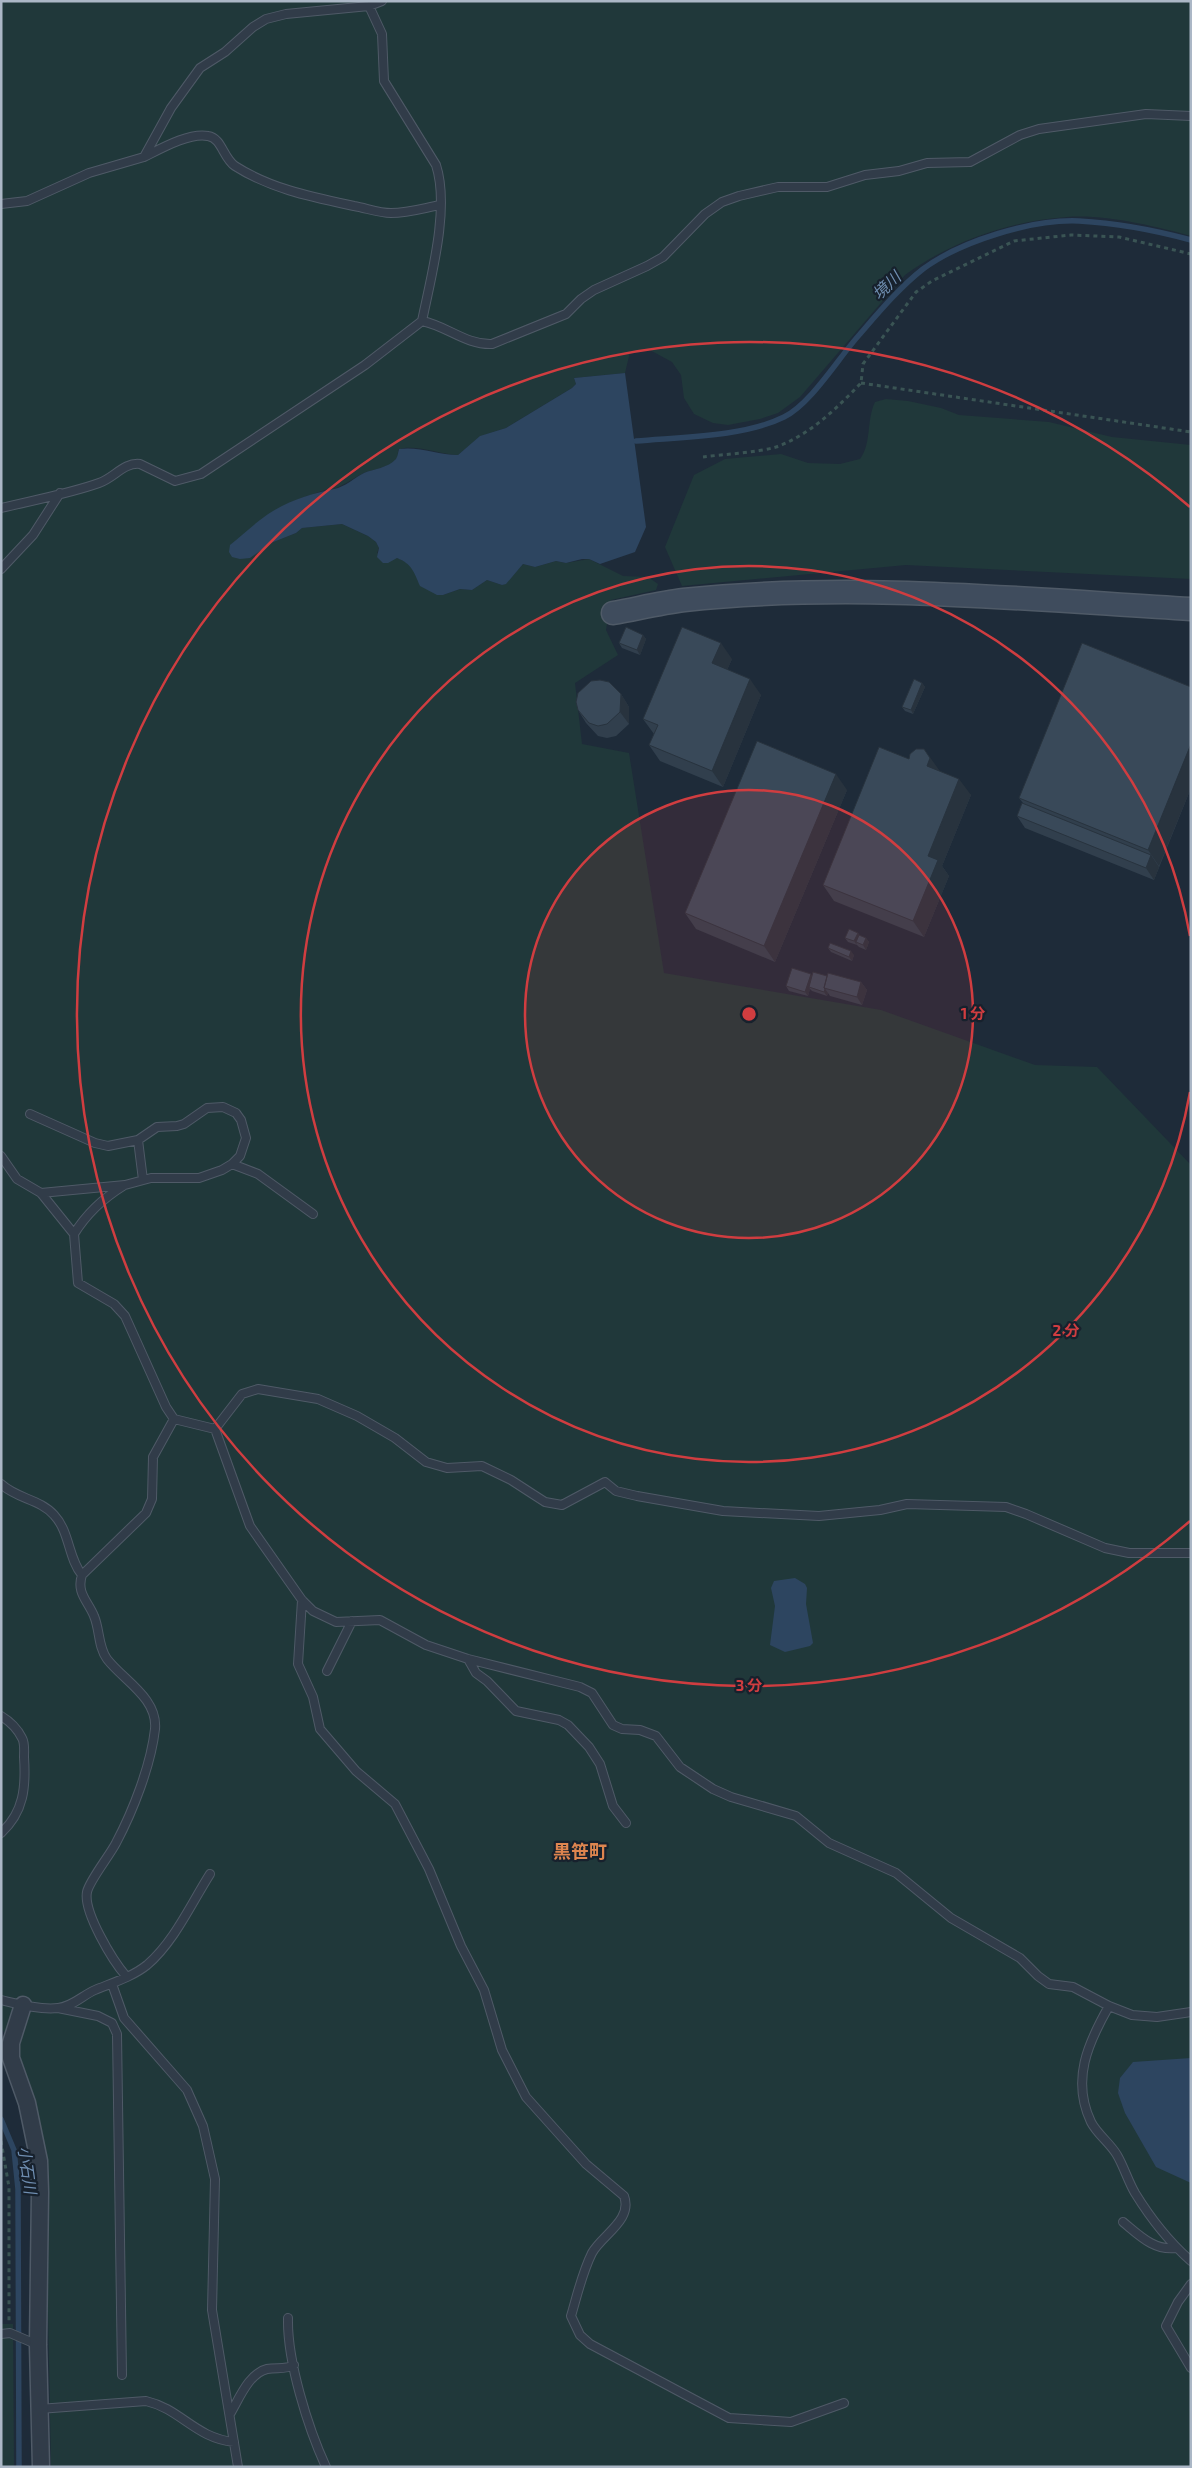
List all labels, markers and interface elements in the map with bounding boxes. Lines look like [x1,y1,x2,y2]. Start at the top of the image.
water label: 境川 [868,266,906,303]
text: 1 分 [961,1004,985,1022]
centre of rings [740,1005,758,1023]
text: 2 分 [1053,1321,1079,1339]
text: 3 分 [736,1676,762,1694]
district label: 黒笹町 [553,1840,607,1862]
water label: 小石川 [15,2145,41,2197]

